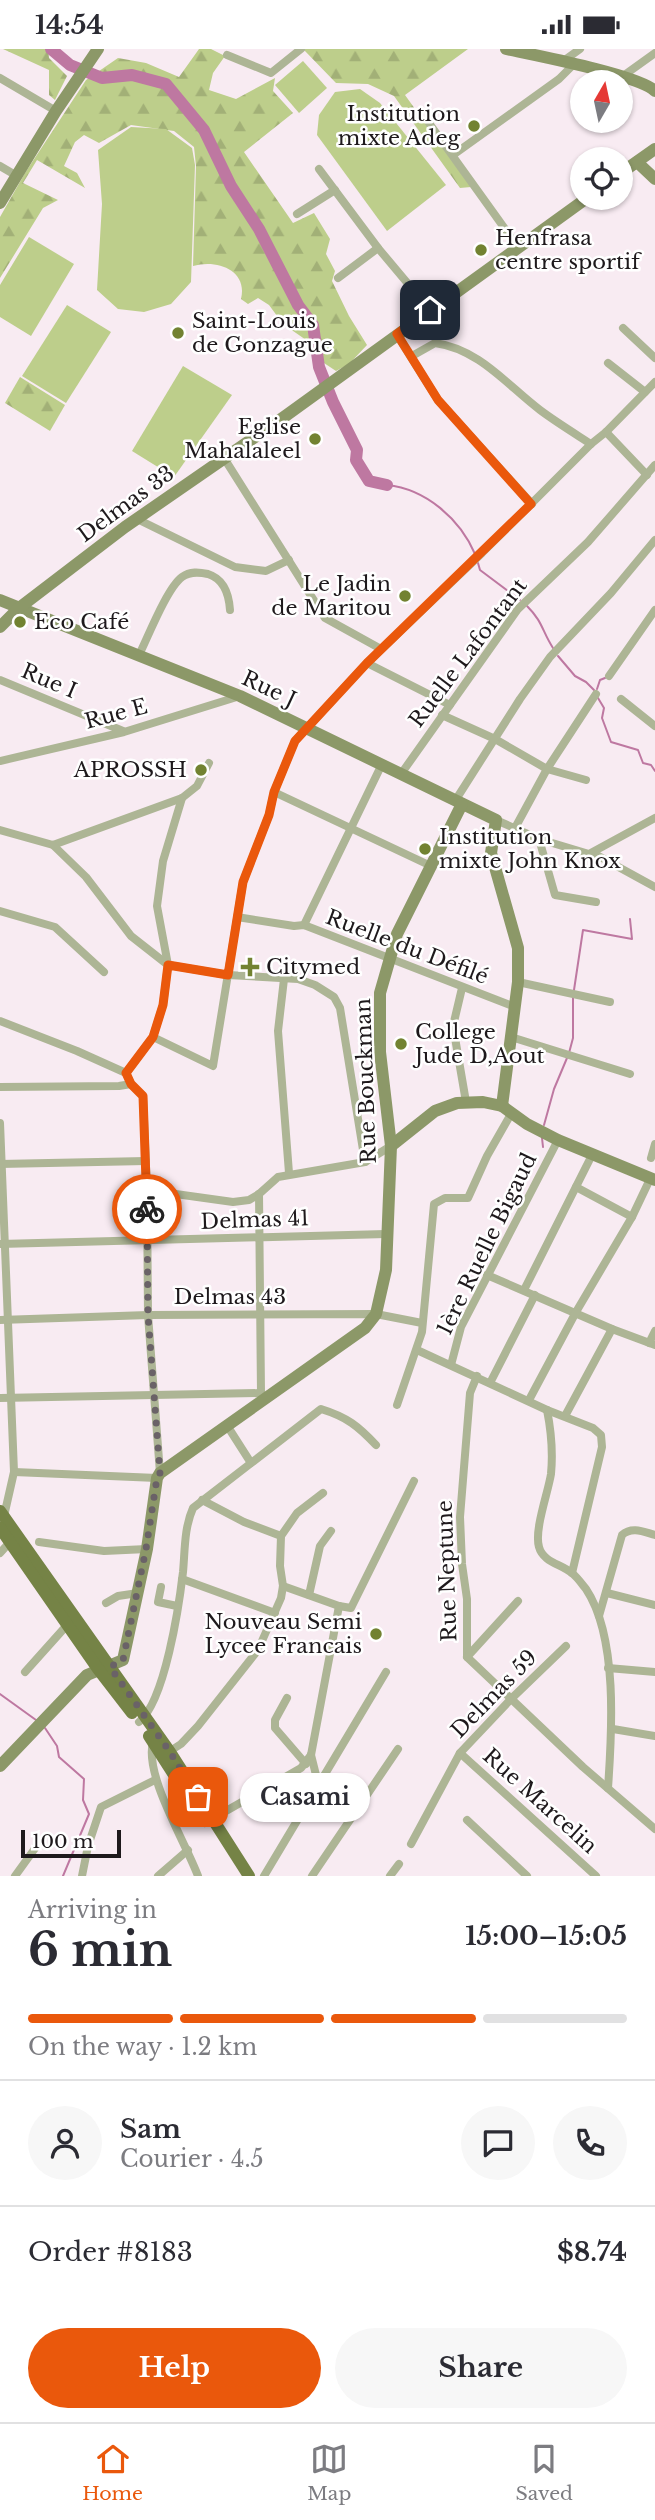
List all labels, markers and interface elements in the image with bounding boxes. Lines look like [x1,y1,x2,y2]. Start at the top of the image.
text: 14:54 [35,9,104,41]
north arrow [570,70,634,133]
map controls [570,70,633,210]
place label: Institution mixte Adeg [338,101,460,151]
marker: Institution mixte Adeg [466,118,482,134]
button: locate [570,147,633,210]
place label: Henfrasa centre sportif [495,225,642,275]
marker: Henfrasa centre sportif [473,242,489,258]
pin [400,280,460,340]
icon: home [411,291,449,329]
place label: Saint-Louis de Gonzague [192,308,333,358]
marker: Saint-Louis de Gonzague [170,325,186,341]
place label: Eglise Mahalaleel [184,414,301,464]
marker: Eglise Mahalaleel [307,431,323,447]
street label: Delmas 33 [73,460,179,548]
place label: Le Jadin de Maritou [271,571,391,621]
street label: Ruelle Lafontant [404,573,533,733]
marker: Le Jadin de Maritou [397,588,413,604]
place label: Eco Café [34,609,129,635]
marker: Eco Café [12,614,28,630]
street label: Rue I [17,658,81,704]
street label: Rue J [238,665,300,713]
street label: Rue E [82,693,150,735]
place label: APROSSH [73,757,187,783]
marker: APROSSH [193,762,209,778]
place label: Institution mixte John Knox [439,824,621,874]
marker: Institution mixte John Knox [417,841,433,857]
street label: Ruelle du Défilé [322,904,492,990]
place label: Citymed [266,954,360,980]
marker: Citymed [240,957,260,977]
street label: Rue Bouckman [350,998,382,1164]
place label: College Jude D,Aout [412,1019,545,1069]
marker: College Jude D,Aout [393,1036,409,1052]
street label: 1ère Ruelle Bigaud [432,1149,542,1339]
courier [112,1174,182,1244]
icon: bike [128,1190,166,1228]
street label: Delmas 41 [200,1205,310,1235]
street label: Delmas 43 [174,1284,286,1310]
street label: Rue Neptune [432,1500,462,1642]
place label: Nouveau Semi Lycee Francais [204,1609,362,1659]
marker: Nouveau Semi Lycee Francais [368,1626,384,1642]
street label: Delmas 59 [446,1644,542,1744]
street label: Rue Marcelin [478,1743,602,1859]
pin [168,1767,228,1827]
callout: Casami [240,1773,370,1821]
icon: bag [179,1778,217,1816]
text: Casami [260,1783,350,1811]
scale bar [21,1827,121,1859]
text: 100 m [32,1830,93,1853]
text: Arriving in [28,1896,157,1924]
text: 15:00–15:05 [465,1920,627,1952]
text: 6 min [28,1921,172,1978]
text: On the way · 1.2 km [28,2033,257,2061]
button: person [28,2106,102,2180]
button: chat [461,2106,535,2180]
button: phone [553,2106,627,2180]
text: Sam [120,2113,181,2145]
text: Courier · 4.5 [120,2145,264,2173]
text: Order #8183 [28,2236,193,2268]
text: $8.74 [557,2236,627,2268]
button: Help [28,2328,321,2408]
button: Share [335,2328,627,2408]
tab: Home [82,2440,143,2505]
tab: Map [307,2440,351,2505]
tab: Saved [516,2440,573,2505]

